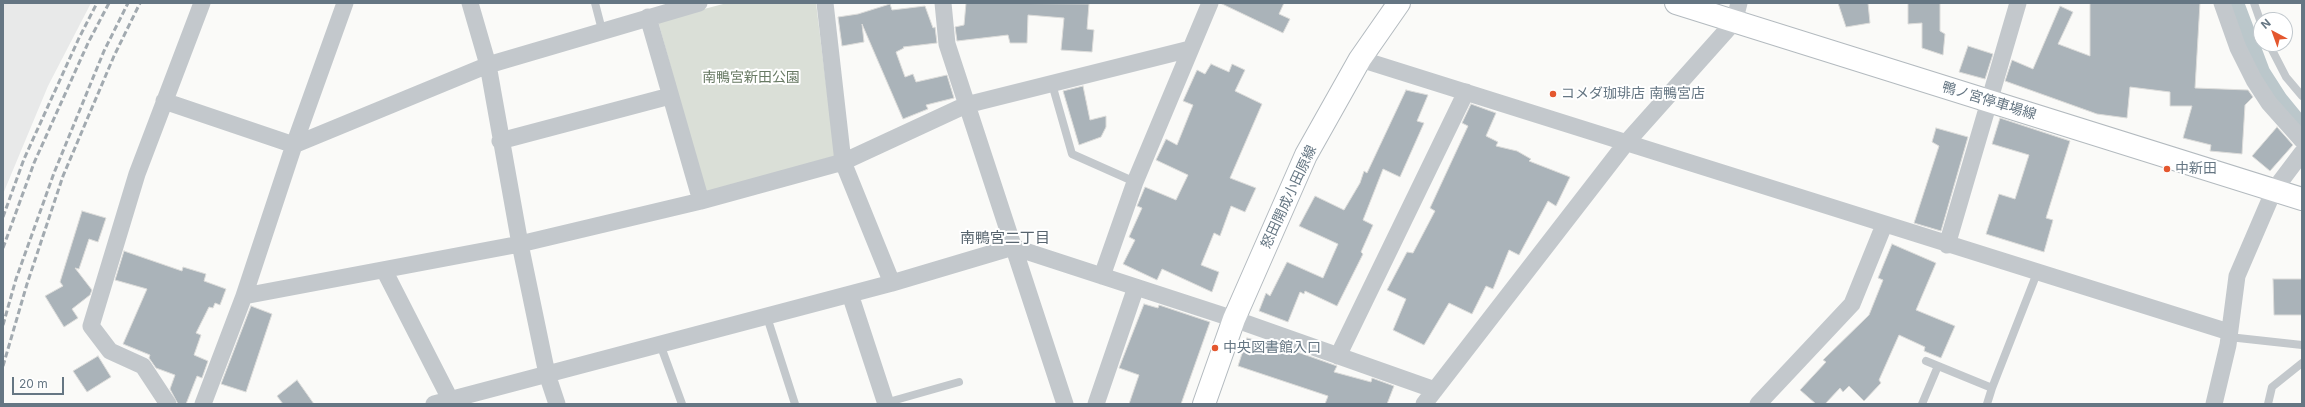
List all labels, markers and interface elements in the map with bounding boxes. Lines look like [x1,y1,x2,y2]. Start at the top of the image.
north arrow [2253,12,2293,52]
text: N [2258,16,2274,32]
park label: 南鴨宮新田公園 [702,70,800,86]
street label: 鴨ノ宮停車場線 [1940,79,2038,123]
place label: コメダ珈琲店 南鴨宮店 [1561,86,1705,102]
marker: コメダ珈琲店 南鴨宮店 [1548,89,1558,99]
street label: 怒田開成小田原線 [1258,143,1320,251]
place label: 中新田 [2175,161,2217,177]
marker: 中新田 [2162,164,2172,174]
district label: 南鴨宮二丁目 [960,229,1050,247]
place label: 中央図書館入口 [1223,340,1321,356]
marker: 中央図書館入口 [1210,343,1220,353]
scale bar [14,369,66,395]
text: 20 m [19,376,48,391]

